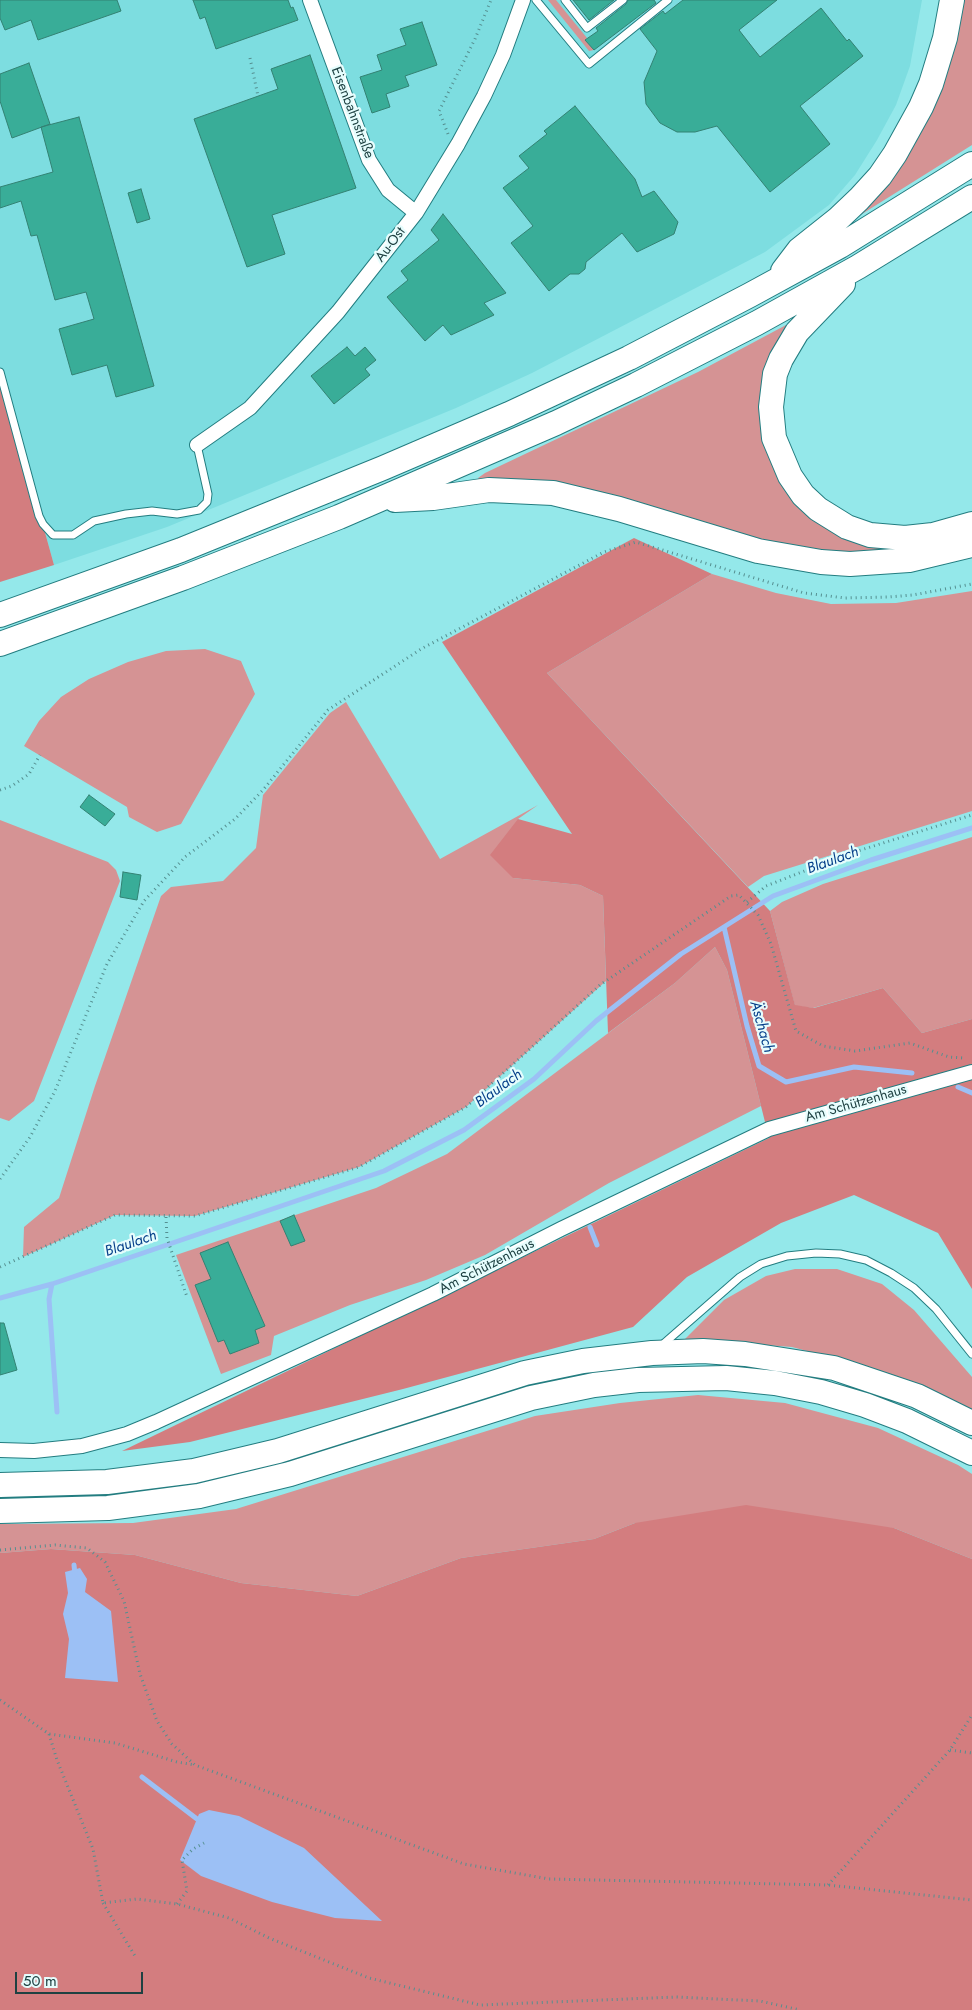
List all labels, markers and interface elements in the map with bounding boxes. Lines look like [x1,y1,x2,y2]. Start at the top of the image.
street label: Eisenbahnstraße [327,65,377,161]
street label: Au-Ost [372,224,410,266]
water label: Blaulach [805,843,861,879]
water label: Äschach [745,999,777,1055]
water label: Blaulach [472,1066,526,1112]
street label: Am Schützenhaus [803,1082,909,1126]
water label: Blaulach [103,1227,159,1261]
street label: Am Schützenhaus [437,1236,537,1298]
scale bar [18,1962,145,1994]
text: 50 m [23,1970,57,1992]

